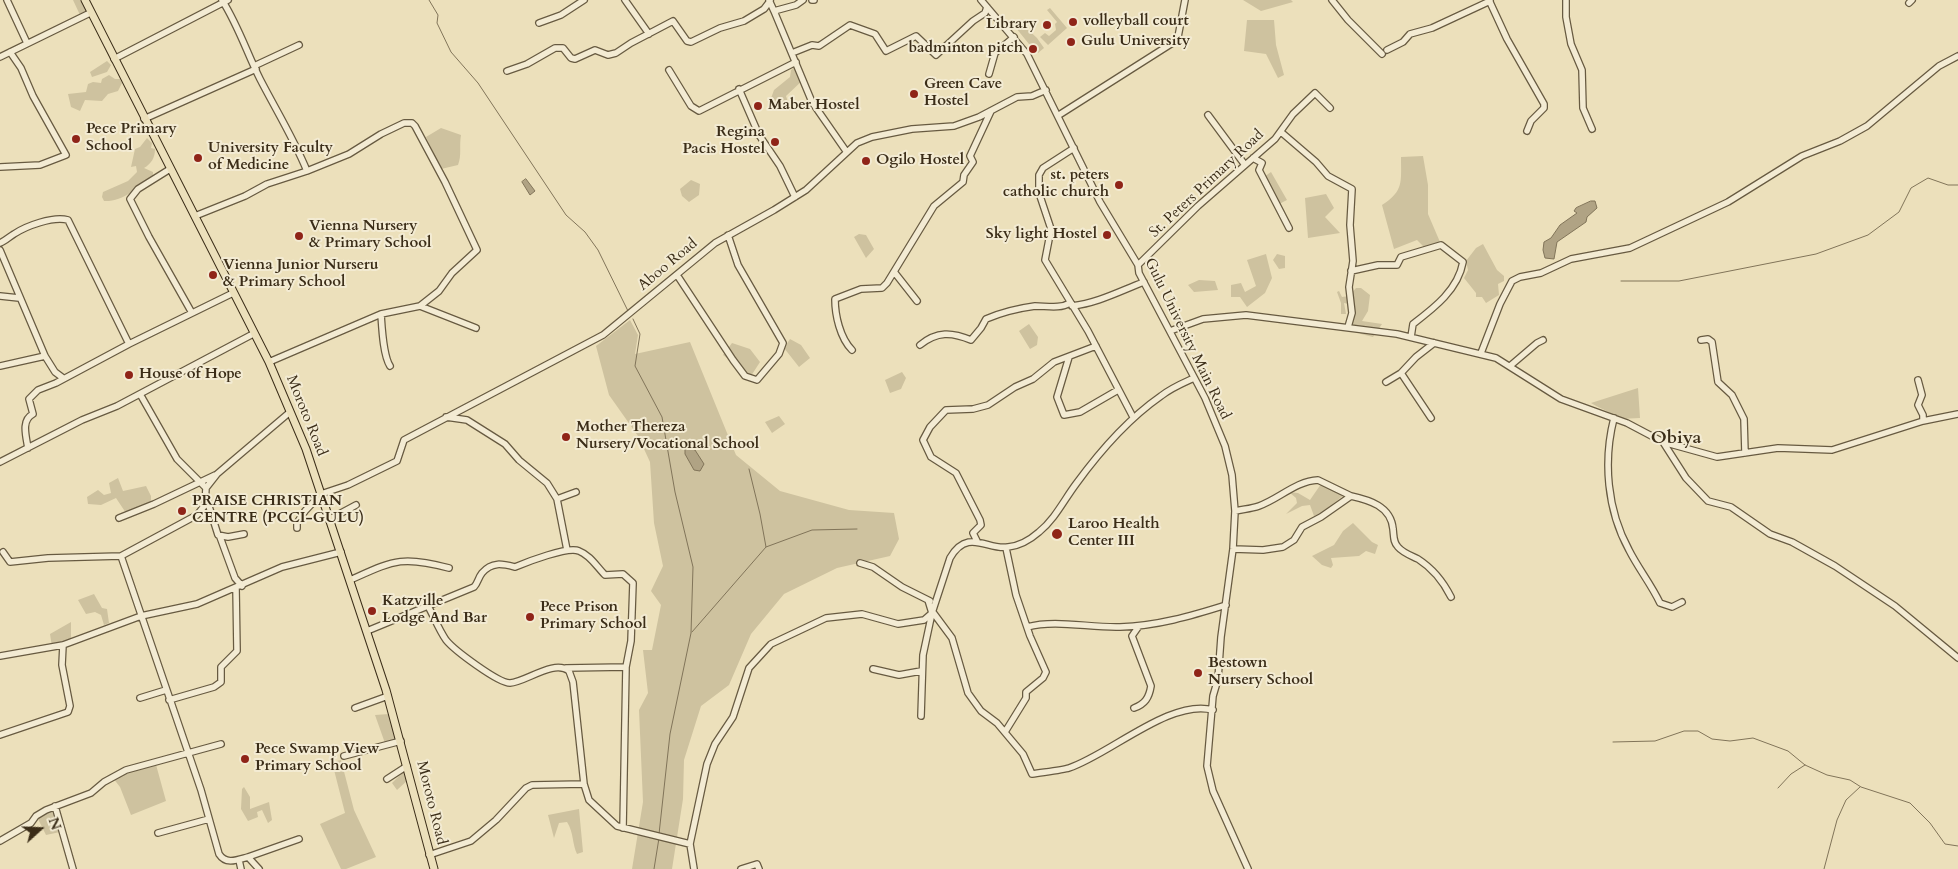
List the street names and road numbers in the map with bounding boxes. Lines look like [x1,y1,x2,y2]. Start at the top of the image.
street label: St. Peters Primary Road [1146,126,1268,242]
street label: Aboo Road [635,235,701,295]
street label: Gulu University Main Road [1140,255,1234,423]
street label: Moroto Road [282,373,330,459]
street label: Moroto Road [412,759,450,847]

